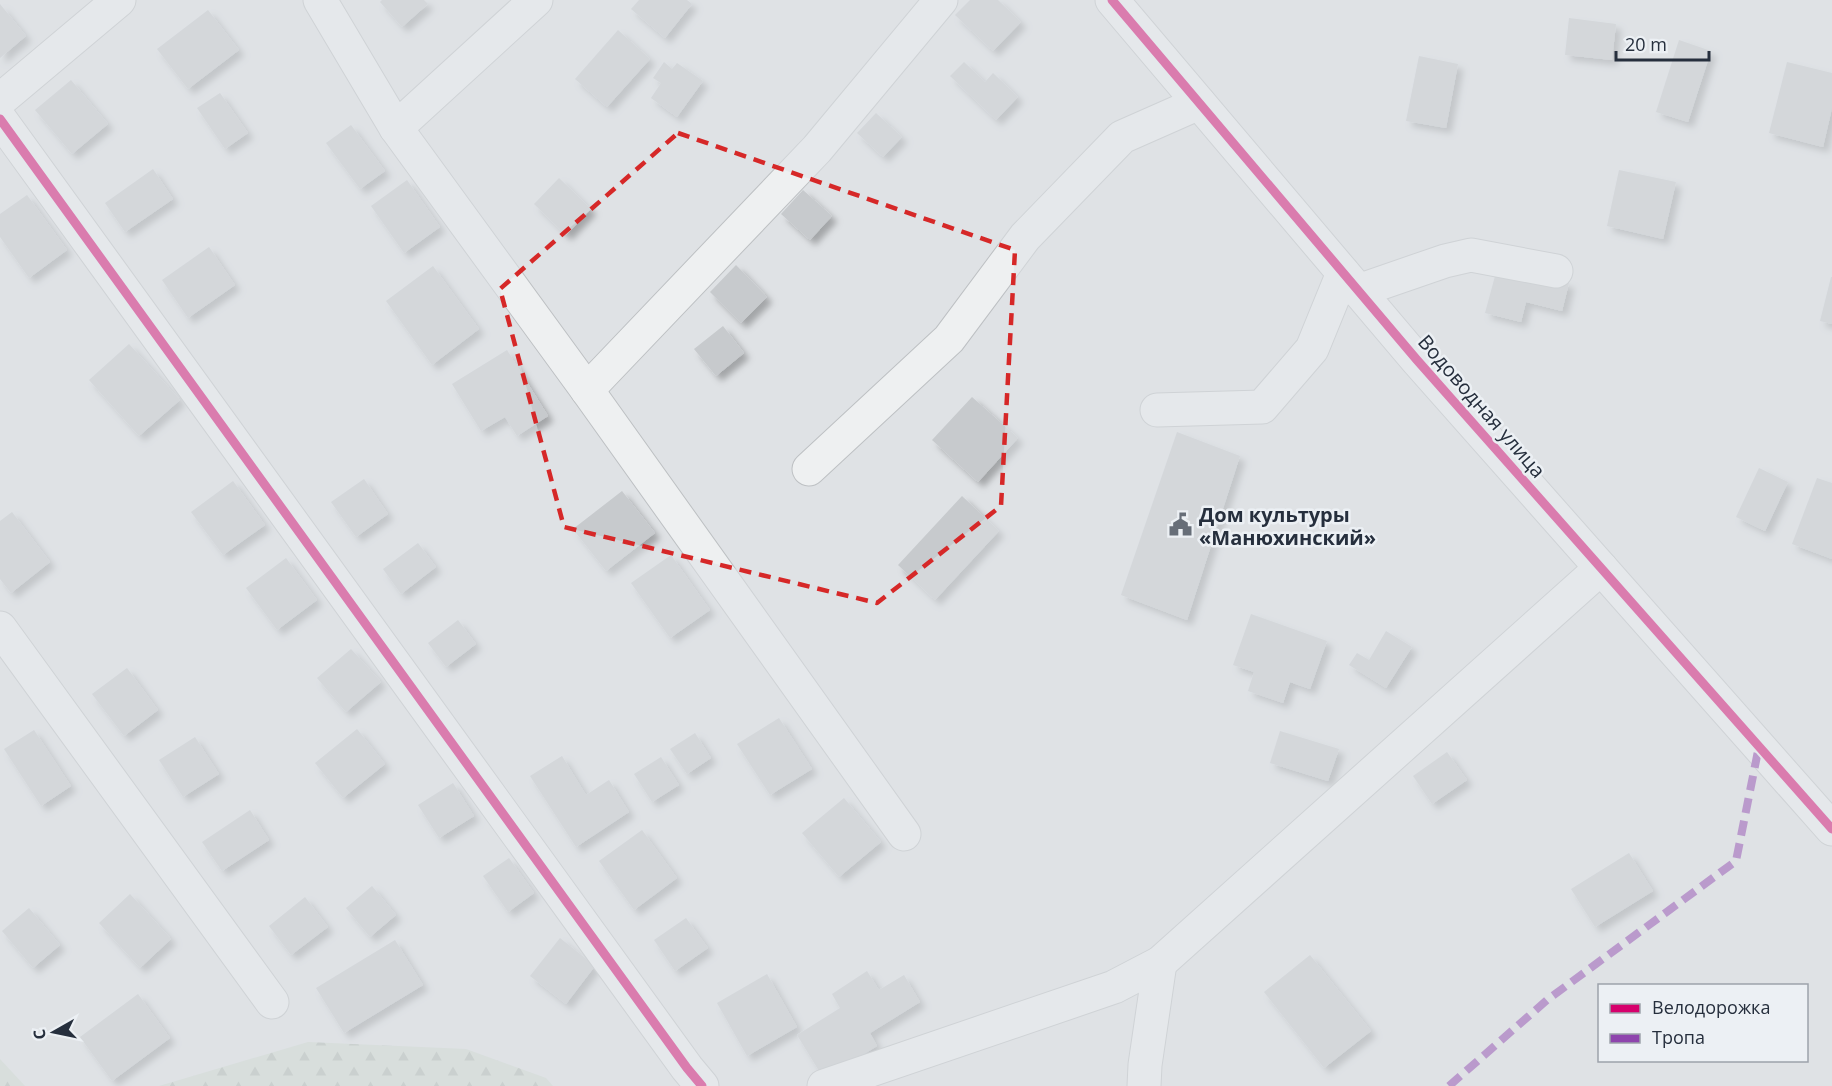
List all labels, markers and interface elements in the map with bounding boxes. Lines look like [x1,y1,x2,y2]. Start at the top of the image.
scale bar [1616,24,1709,62]
text: 20 m [1625,32,1667,56]
street label: Водоводная улица [1412,329,1552,483]
place label: Дом культуры «Манюхинский» [1199,501,1376,551]
public building icon: Дом культуры «Манюхинский» [1168,512,1194,538]
legend [1598,984,1808,1062]
text: Велодорожка [1652,995,1770,1019]
north arrow [24,1002,84,1062]
text: Тропа [1652,1025,1705,1049]
text: С [28,1028,51,1041]

